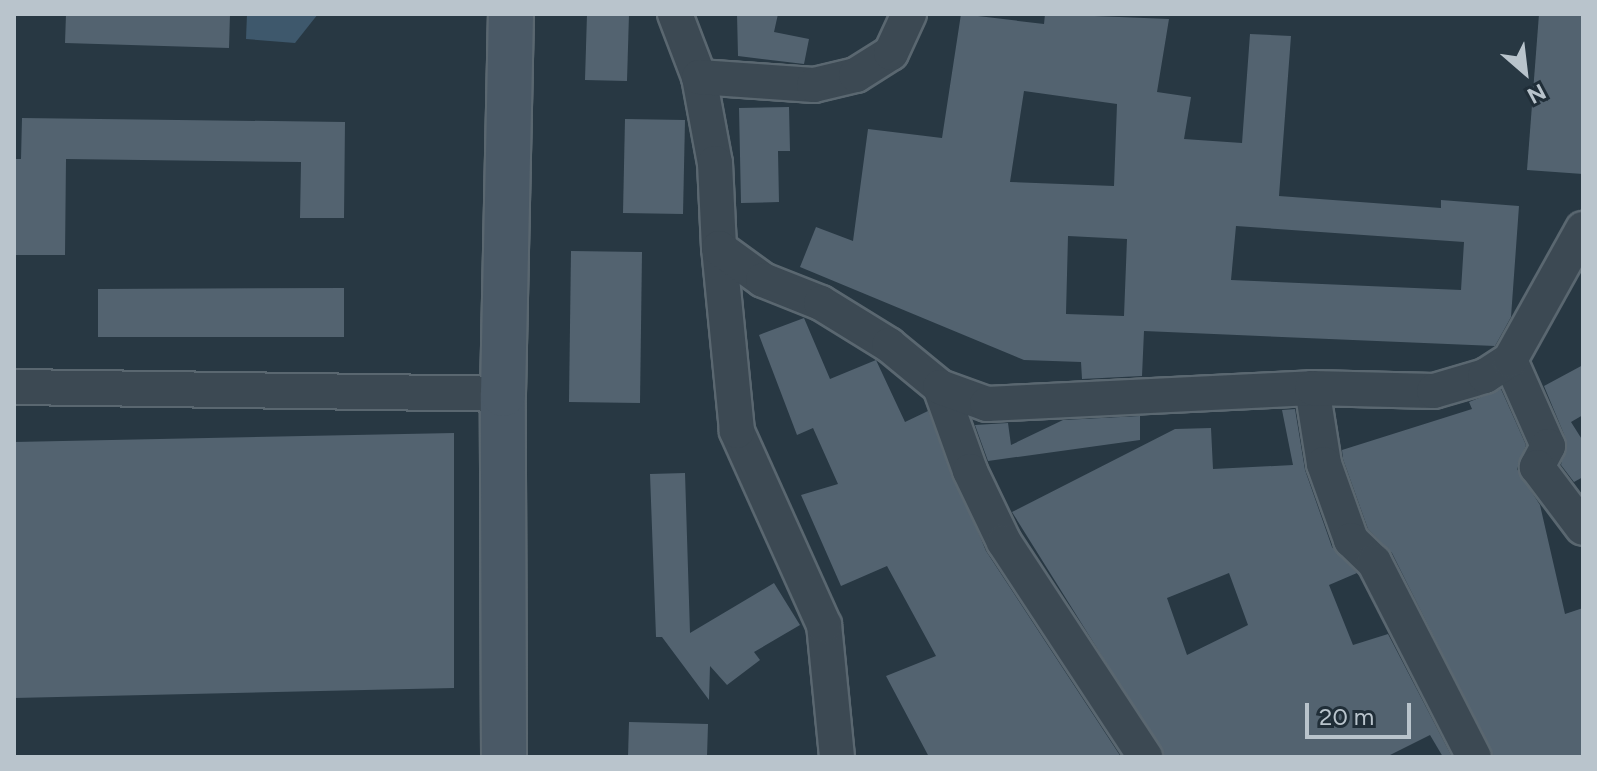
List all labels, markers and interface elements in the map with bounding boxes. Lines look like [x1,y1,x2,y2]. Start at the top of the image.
north arrow [1485,32,1565,112]
text: N [1523,78,1550,110]
scale bar [1309,687,1415,737]
text: 20 m [1319,702,1374,731]

